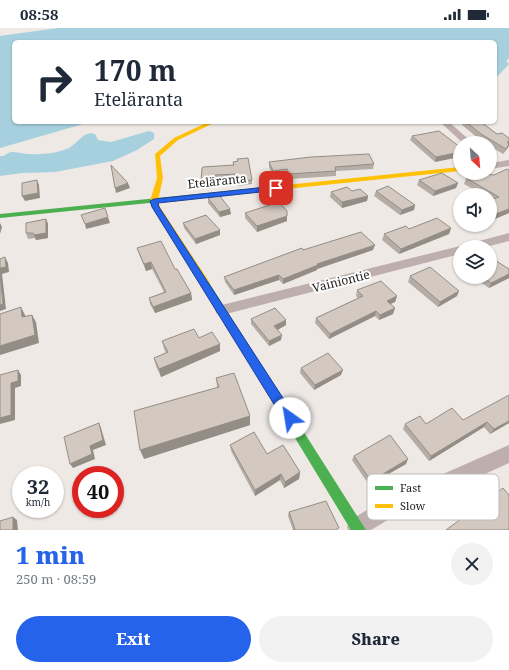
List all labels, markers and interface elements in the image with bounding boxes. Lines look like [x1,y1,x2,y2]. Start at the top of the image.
text: 08:58 [20,4,58,24]
text: 170 m [94,51,176,89]
icon: right [28,56,80,108]
text: Eteläranta [94,87,183,111]
north arrow [453,136,497,180]
map controls [453,136,497,284]
street label: Eteläranta [187,169,248,193]
pin [259,171,293,205]
icon: arrive [265,177,287,199]
button: sound [453,188,497,232]
button: layers [453,240,497,284]
street label: Vainiontie [310,266,372,296]
position arrow [269,397,311,439]
speed limit sign: 40 [72,466,124,518]
text: 32 [27,473,49,500]
legend [367,474,499,520]
text: Fast [400,480,421,495]
text: km/h [26,495,50,509]
text: Slow [400,498,426,513]
text: 1 min [16,538,85,571]
button: close [451,543,493,585]
text: 250 m · 08:59 [16,570,96,588]
button: Exit [16,616,251,662]
button: Share [259,616,493,662]

